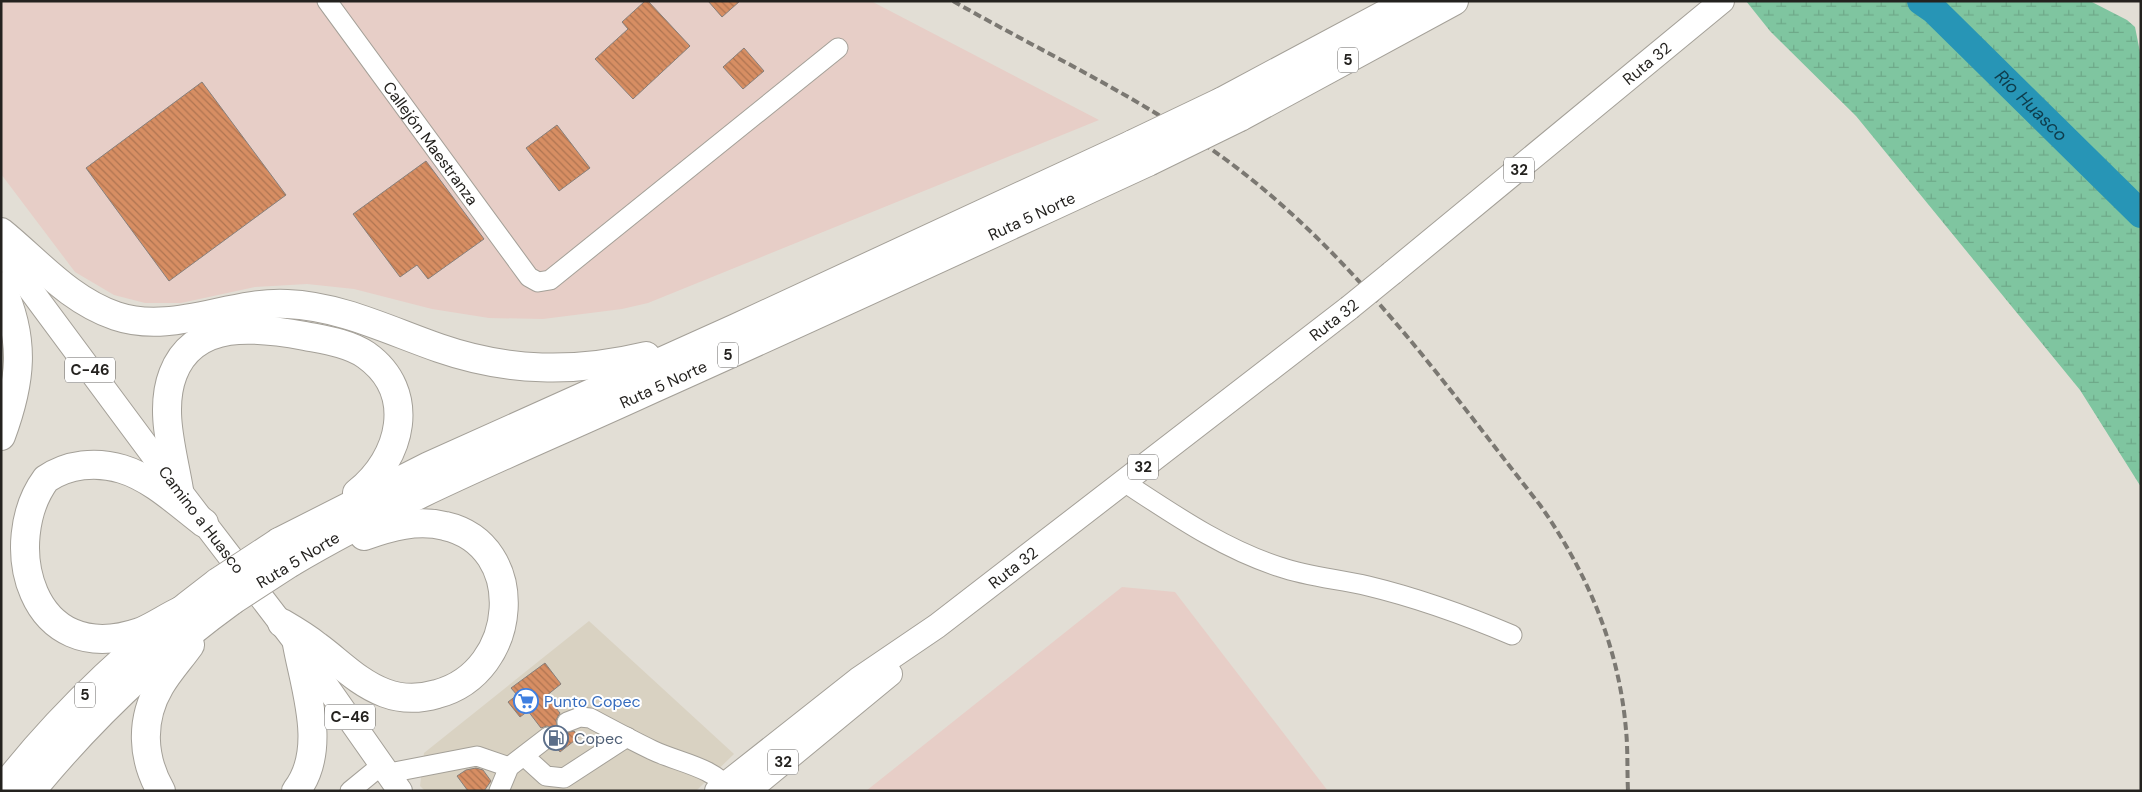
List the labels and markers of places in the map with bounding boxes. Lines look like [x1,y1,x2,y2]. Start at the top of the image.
supermarket icon: Punto Copec [513,688,539,714]
place label: Punto Copec [544,691,641,712]
fuel station icon: Copec [543,725,569,751]
place label: Copec [574,728,623,749]

